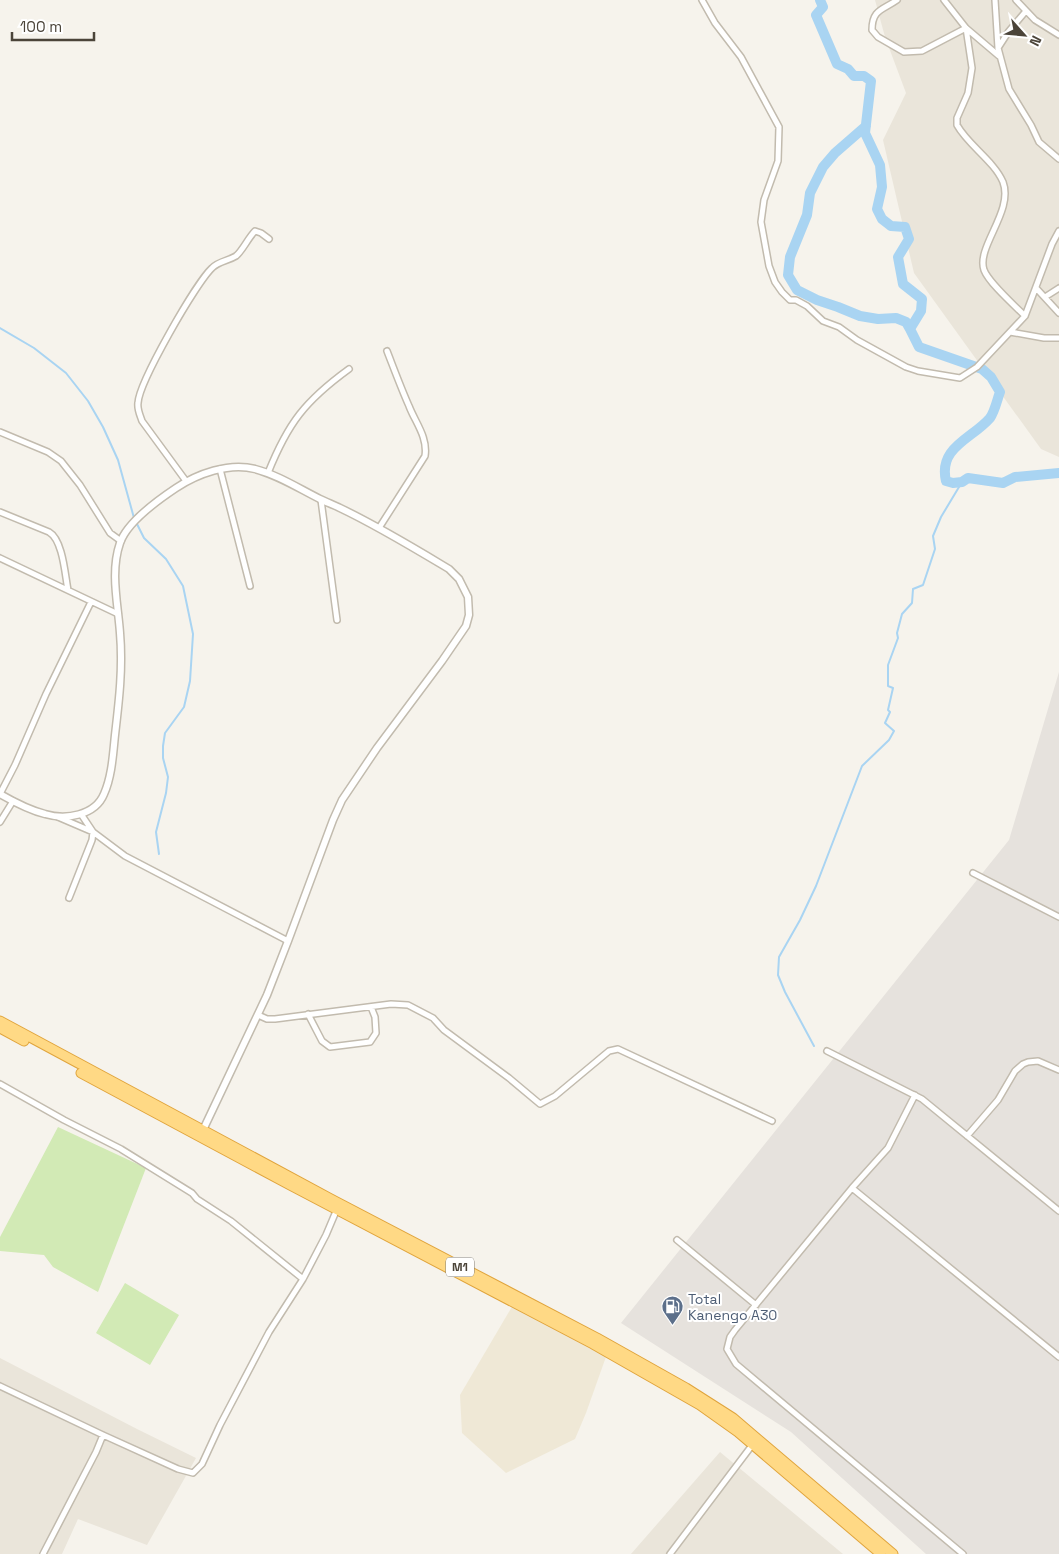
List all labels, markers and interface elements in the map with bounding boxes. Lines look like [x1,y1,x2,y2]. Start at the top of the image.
scale bar [12,10,95,42]
north arrow [999,10,1049,60]
text: 100 m [20,17,62,36]
text: N [1025,33,1046,49]
road number: M1 [446,1258,474,1276]
place label: Total Kanengo A30 [688,1290,777,1324]
fuel station icon: Total Kanengo A30 [660,1295,684,1326]

